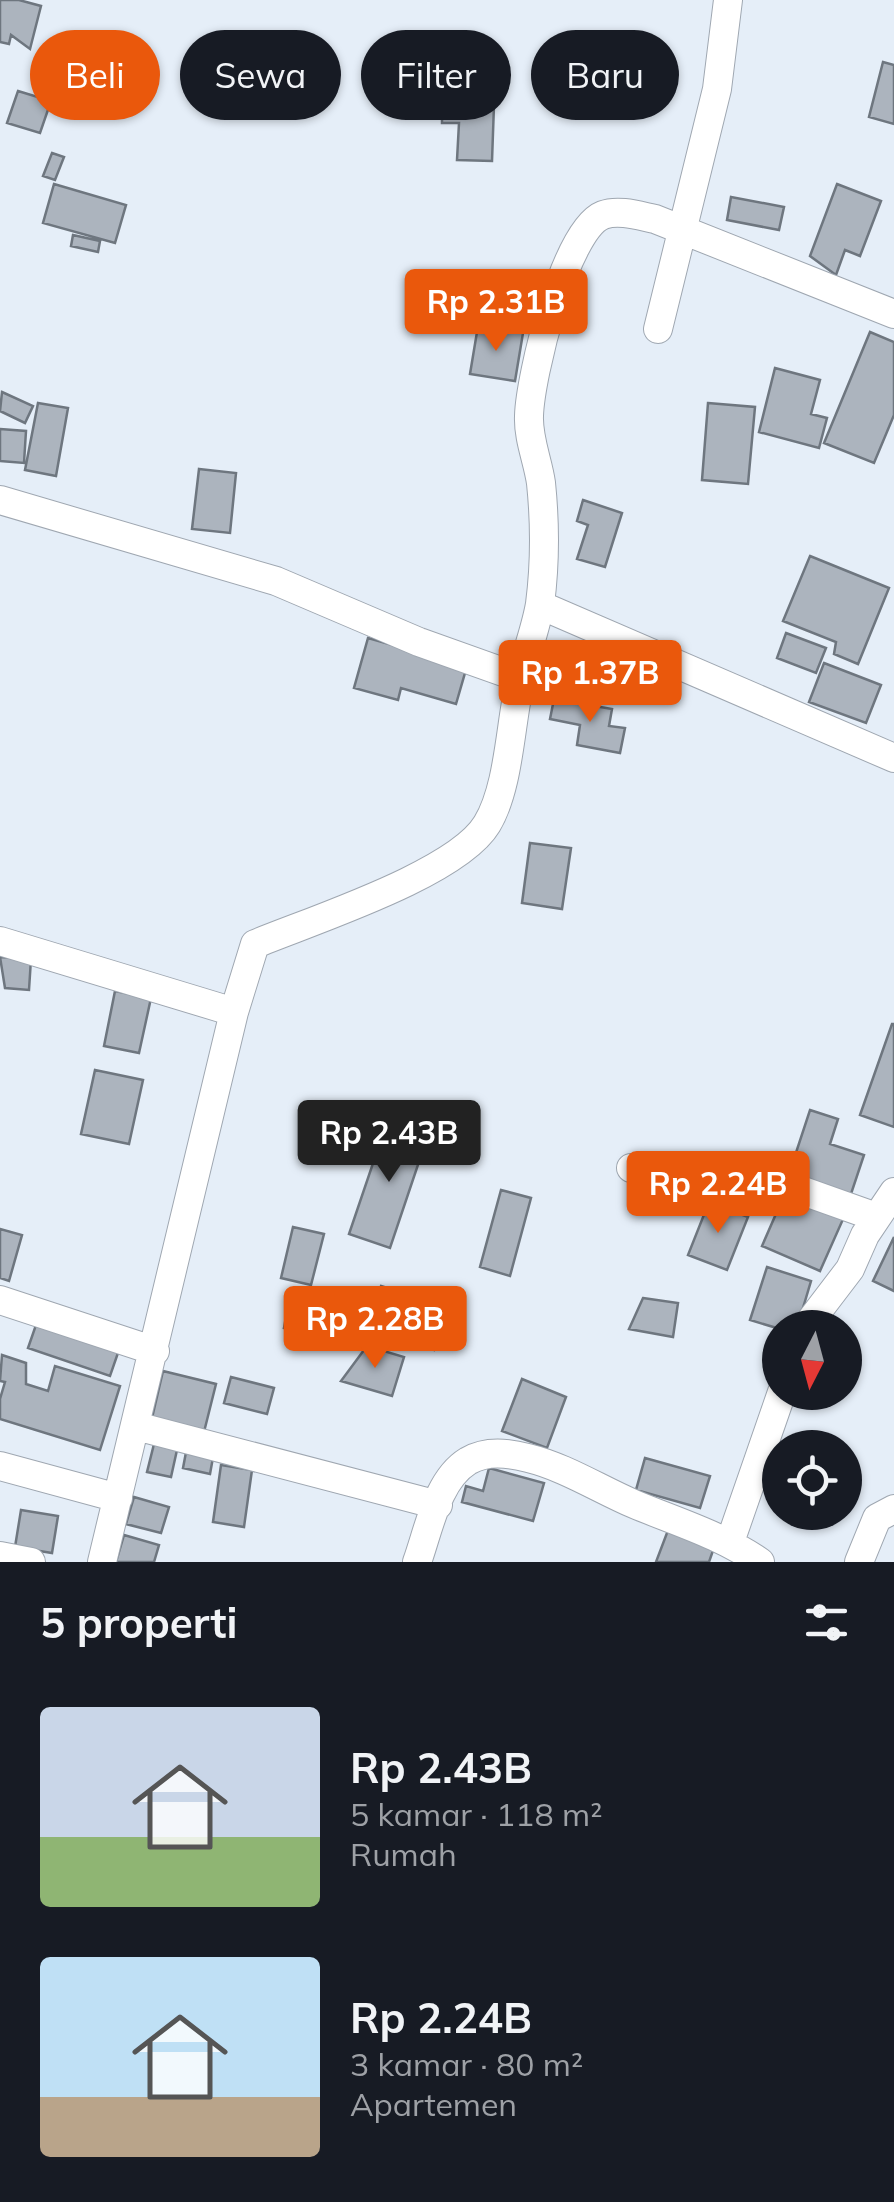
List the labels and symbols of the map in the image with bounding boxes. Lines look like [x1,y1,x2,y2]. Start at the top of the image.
pin: Rp 2.31B [393,269,599,354]
pin: Rp 1.37B [487,640,693,725]
pin: Rp 2.43B [286,1100,492,1185]
pin: Rp 2.24B [615,1151,821,1236]
pin: Rp 2.28B [272,1286,478,1371]
north arrow [762,1310,862,1410]

